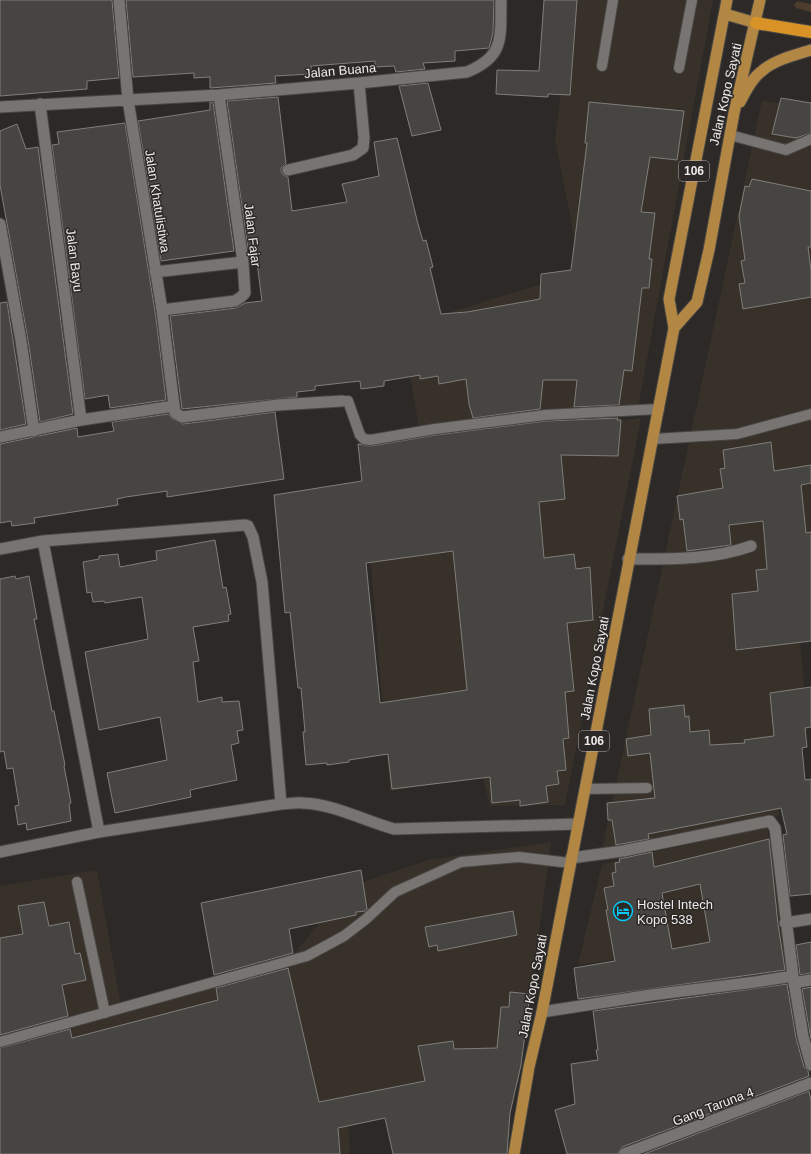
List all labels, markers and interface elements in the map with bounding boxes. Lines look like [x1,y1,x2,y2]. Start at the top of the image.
street label: Jalan Kopo Sayati [706,41,745,147]
street label: Jalan Buana [303,60,377,81]
street label: Jalan Khatulistiwa [142,149,173,254]
road number: 106 [679,161,709,181]
street label: Jalan Fajar [241,202,264,269]
street label: Jalan Bayu [63,227,86,293]
street label: Jalan Kopo Sayati [577,615,612,721]
road number: 106 [579,731,609,751]
place label: Hostel Intech Kopo 538 [637,897,713,927]
hotel icon: Hostel Intech Kopo 538 [612,900,634,922]
street label: Jalan Kopo Sayati [515,933,550,1039]
street label: Gang Taruna 4 [670,1084,756,1129]

